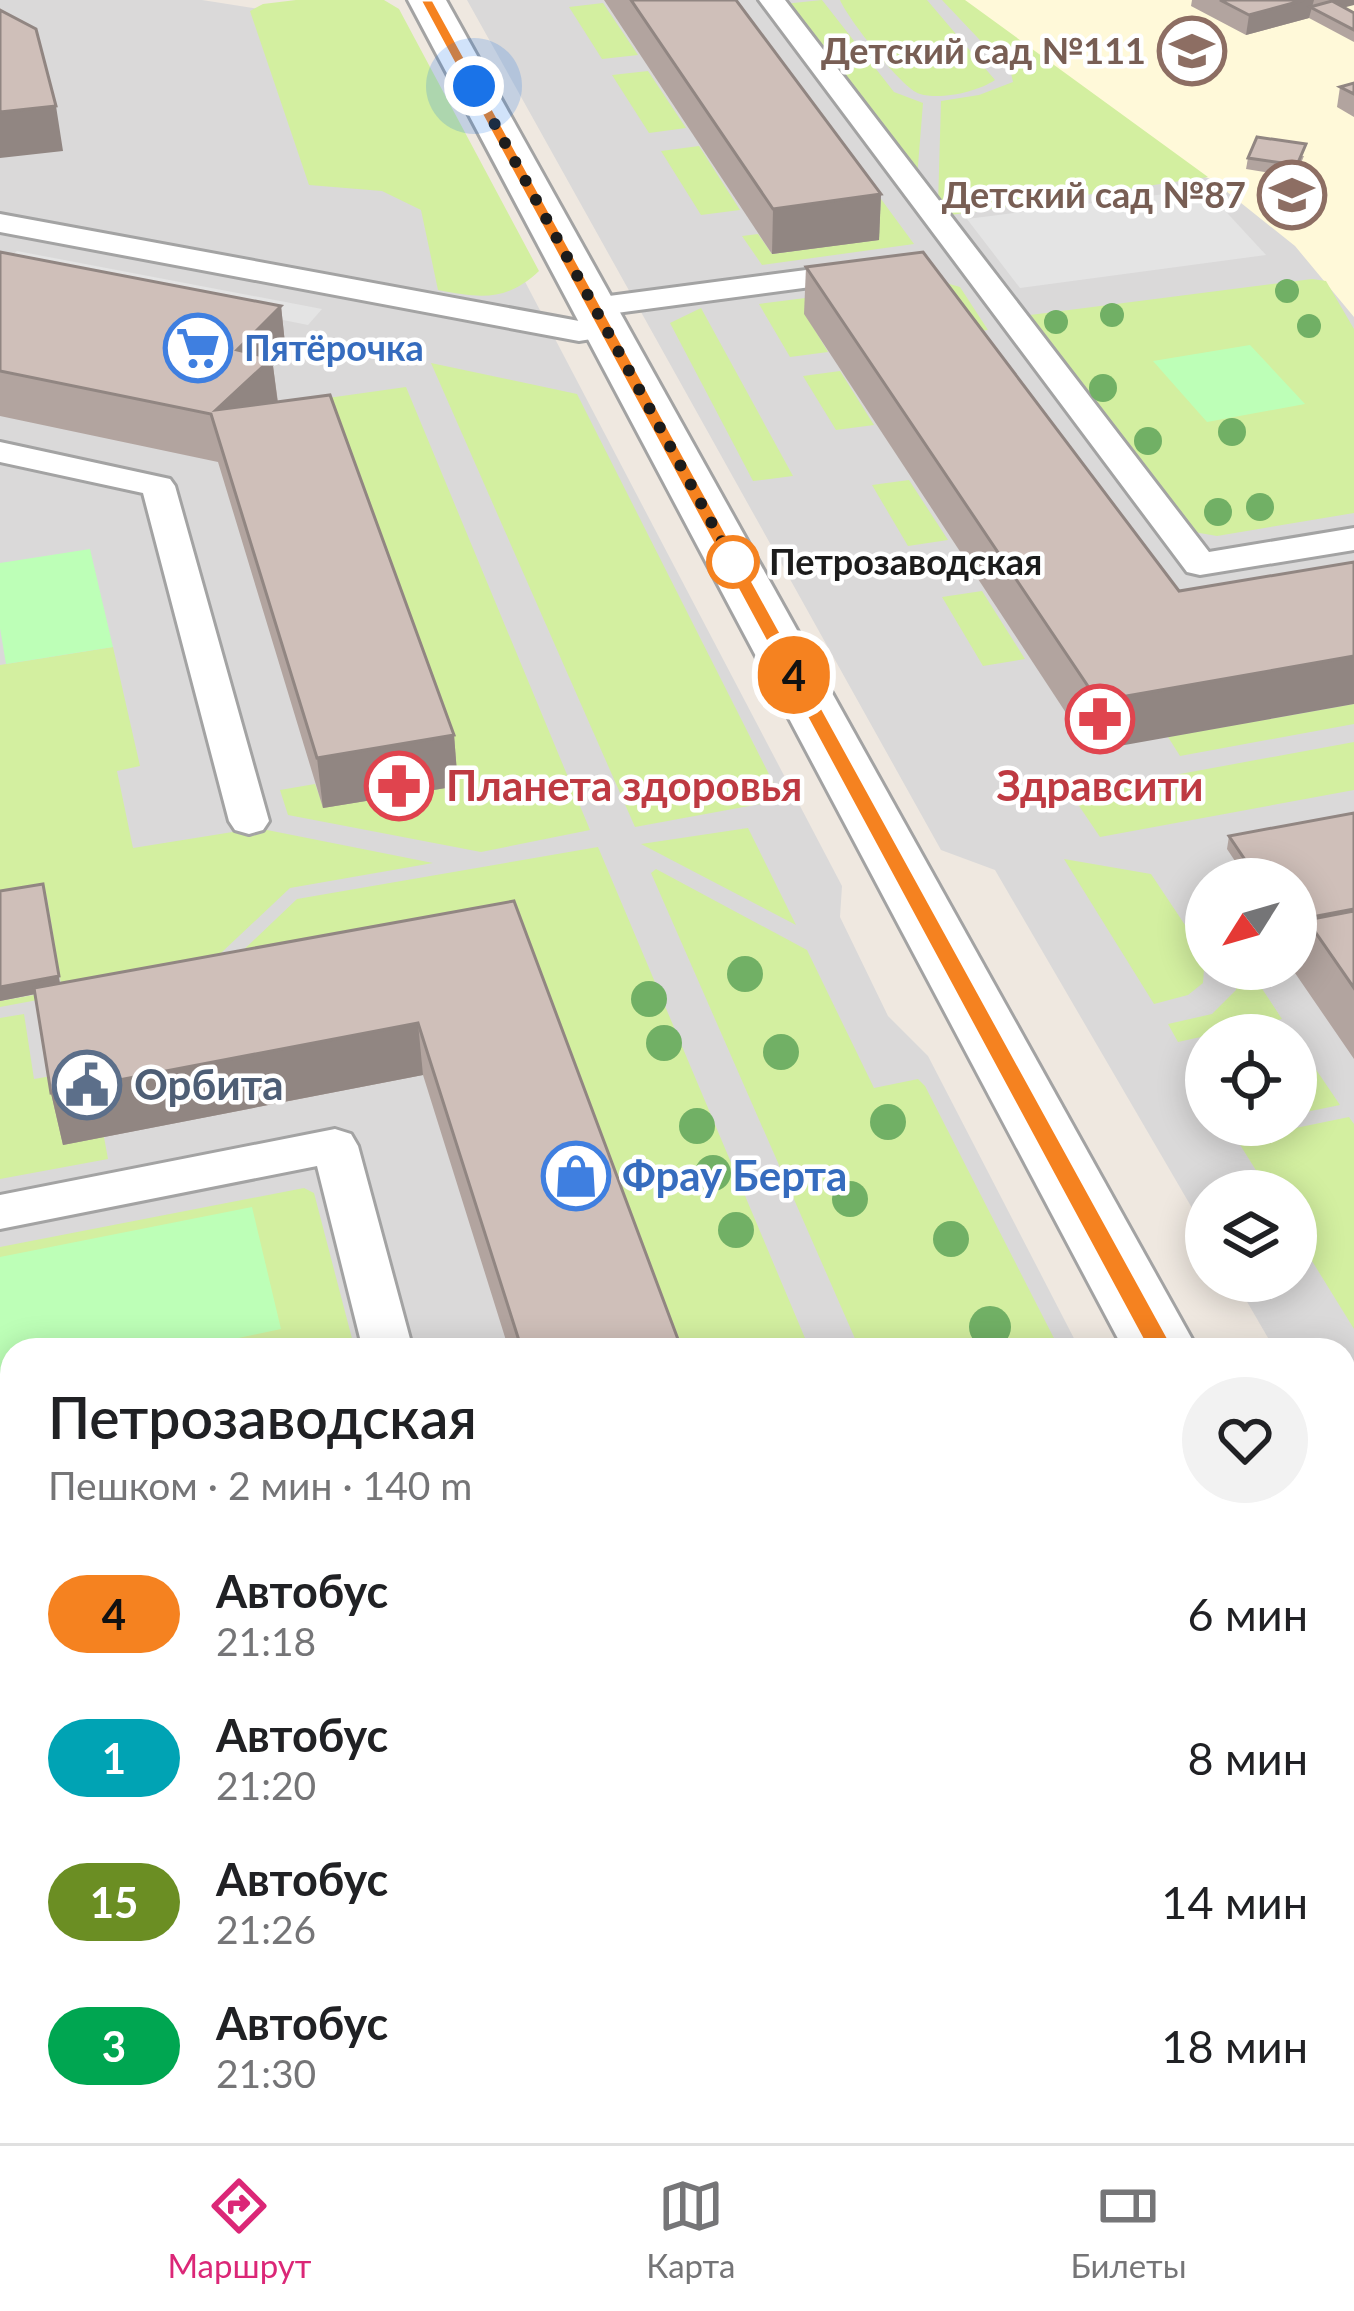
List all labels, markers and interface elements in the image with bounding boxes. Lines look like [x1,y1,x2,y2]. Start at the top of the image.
school or university icon: Детский сад №111 [1157,16,1227,86]
place label: Детский сад №111 [821,28,1146,72]
your location [444,56,504,116]
school or university icon: Детский сад №87 [1257,160,1327,230]
place label: Детский сад №87 [942,172,1246,216]
supermarket icon: Пятёрочка [163,313,233,383]
place label: Пятёрочка [244,325,424,369]
marker: Петрозаводская [708,537,758,587]
place label: Петрозаводская [769,539,1042,583]
line badge: 4 [755,636,833,714]
text: 4 [782,650,806,700]
pharmacy icon: Здравсити [1065,684,1135,754]
pharmacy icon: Планета здоровья [364,751,434,821]
place label: Планета здоровья [446,760,802,810]
place label: Здравсити [996,760,1204,810]
north arrow [1185,858,1317,990]
map controls [1185,858,1317,1302]
button: locate [1185,1014,1317,1146]
public building icon: Орбита [52,1050,122,1120]
place label: Орбита [134,1059,283,1109]
shop icon: Фрау Берта [541,1141,611,1211]
place label: Фрау Берта [622,1150,847,1200]
button: layers [1185,1170,1317,1302]
button: heart [1182,1377,1308,1503]
text: Петрозаводская [48,1383,477,1451]
text: Пешком · 2 мин · 140 m [48,1462,472,1508]
text: Автобус [216,1564,388,1618]
text: 6 мин [1187,1587,1308,1641]
text: 4 [102,1589,126,1639]
text: 21:18 [216,1618,316,1664]
text: Автобус [216,1708,388,1762]
text: 8 мин [1187,1731,1308,1785]
text: 1 [102,1733,126,1783]
text: 21:20 [216,1762,316,1808]
text: Автобус [216,1852,388,1906]
text: 14 мин [1161,1875,1308,1929]
text: 15 [90,1877,138,1927]
text: 21:26 [216,1906,316,1952]
text: Автобус [216,1996,388,2050]
text: 18 мин [1161,2019,1308,2073]
text: 3 [102,2021,126,2071]
text: 21:30 [216,2050,316,2096]
tab: Маршрут [167,2173,311,2285]
tab: Карта [646,2173,736,2285]
tab: Билеты [1070,2173,1187,2285]

